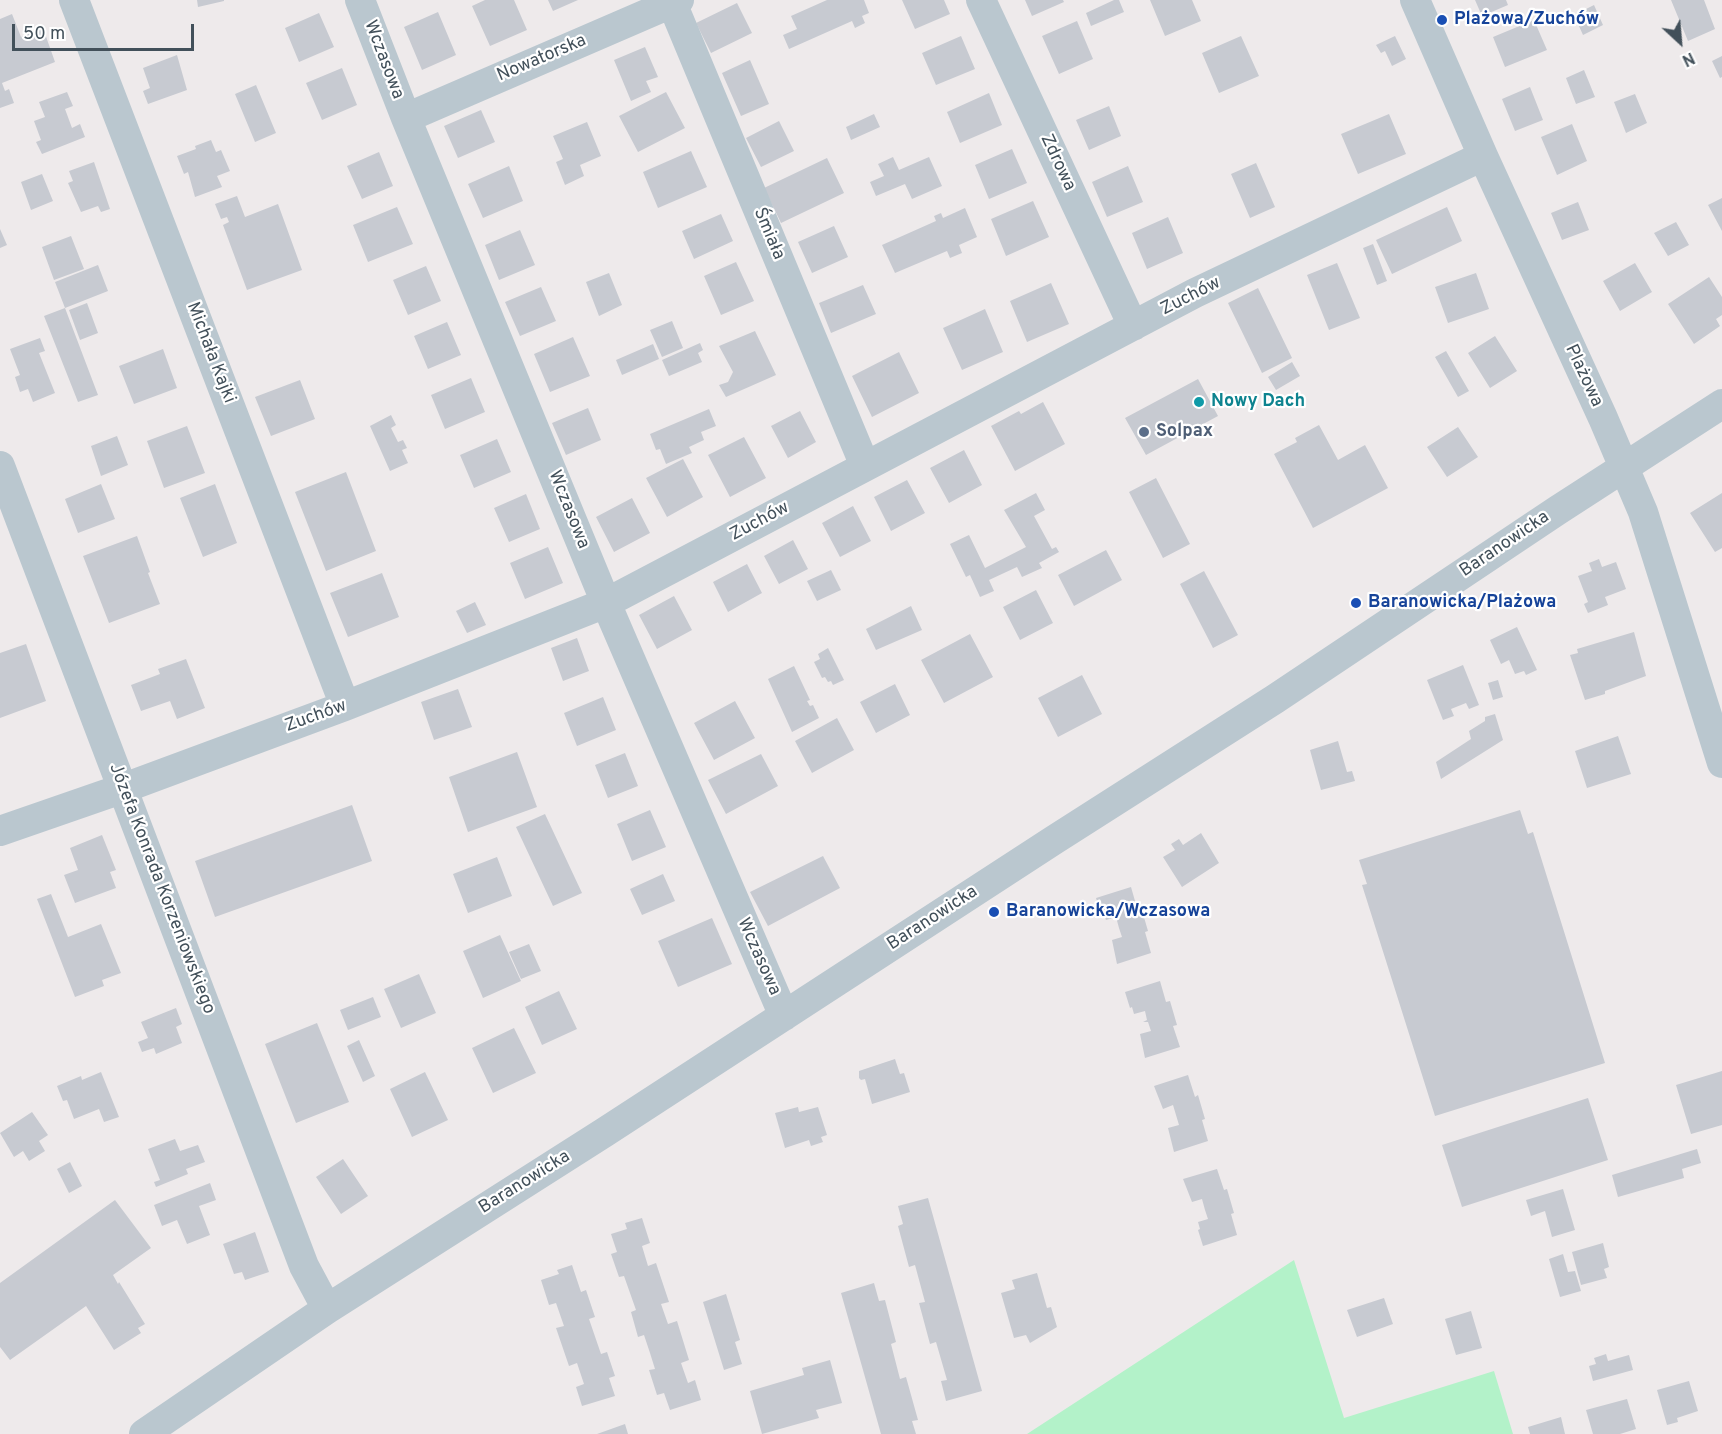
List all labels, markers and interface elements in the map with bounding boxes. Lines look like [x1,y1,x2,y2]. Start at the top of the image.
place label: Plażowa/Zuchów [1454,9,1599,31]
scale bar [15,12,196,50]
north arrow [1650,12,1710,72]
marker: Plażowa/Zuchów [1435,13,1449,27]
street label: Wczasowa [358,18,408,102]
text: 50 m [23,23,65,46]
street label: Nowatorska [494,31,590,87]
text: N [1678,47,1697,70]
street label: Zdrowa [1035,131,1079,195]
street label: Śmiała [747,205,789,263]
street label: Zuchów [1158,273,1224,321]
street label: Michała Kajki [181,299,239,407]
street label: Plażowa [1559,341,1607,411]
place label: Nowy Dach [1211,391,1305,413]
marker: Nowy Dach [1192,395,1206,409]
place label: Solpax [1156,421,1213,443]
marker: Solpax [1137,425,1151,439]
street label: Wczasowa [543,468,593,552]
street label: Zuchów [727,497,793,547]
street label: Baranowicka [1456,507,1554,583]
place label: Baranowicka/Plażowa [1368,592,1556,614]
marker: Baranowicka/Plażowa [1349,596,1363,610]
street label: Zuchów [282,696,350,738]
street label: Józefa Konrada Korzeniowskiego [103,761,219,1017]
street label: Baranowicka [884,882,982,956]
place label: Baranowicka/Wczasowa [1006,901,1210,923]
marker: Baranowicka/Wczasowa [987,905,1001,919]
street label: Wczasowa [731,915,785,999]
street label: Baranowicka [475,1146,575,1220]

